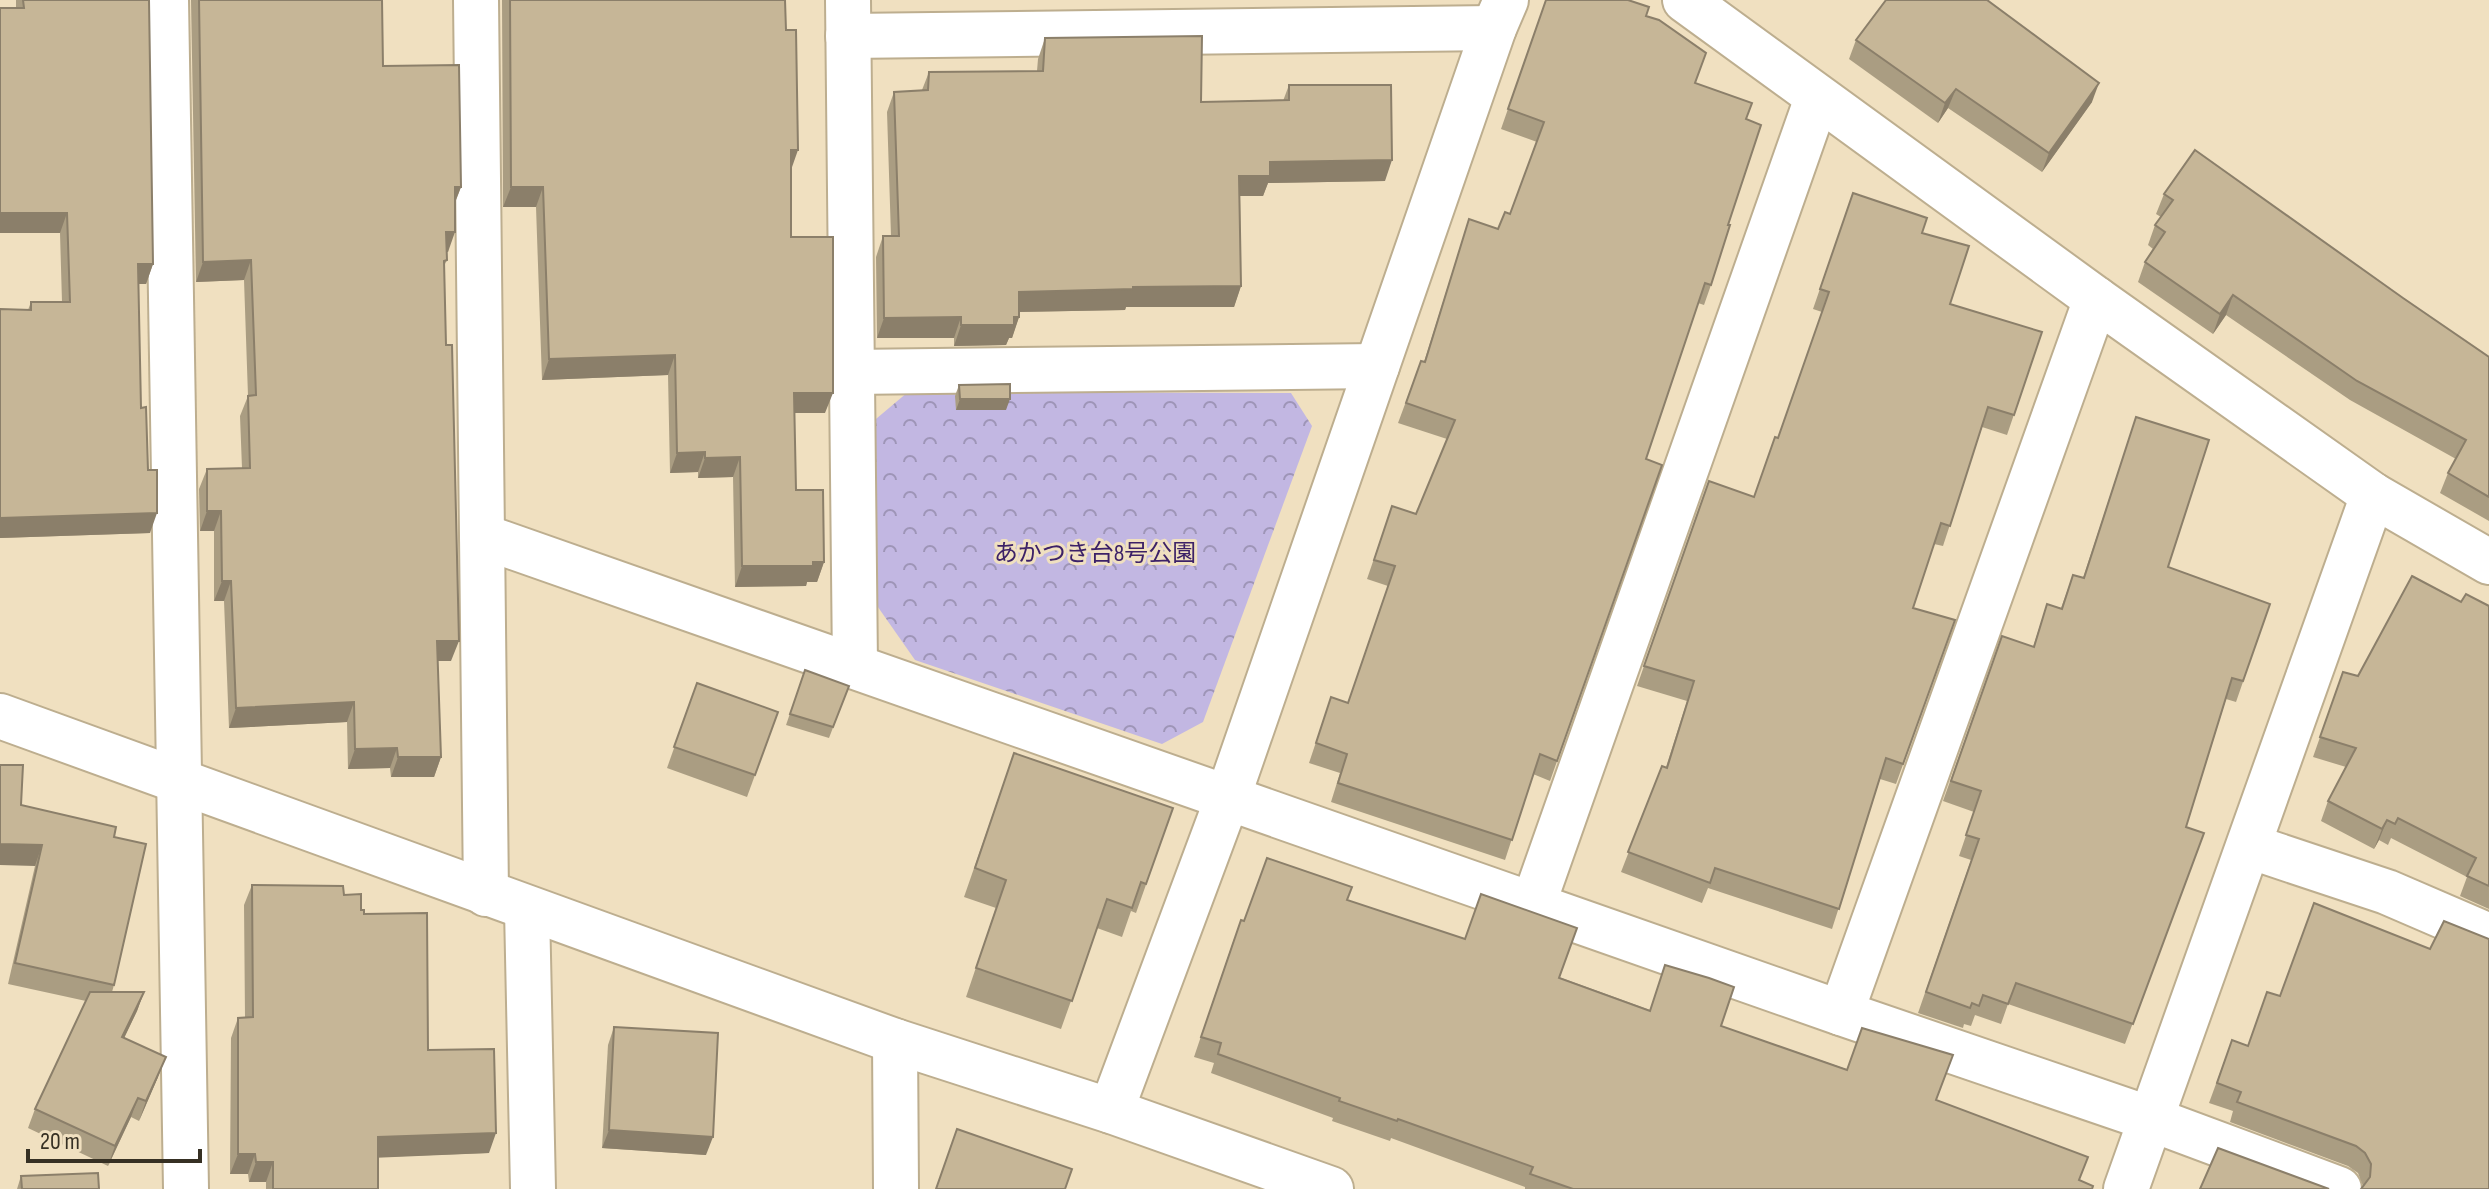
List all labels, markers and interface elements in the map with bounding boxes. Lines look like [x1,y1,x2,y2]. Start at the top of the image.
park label: あかつき台8号公園 [994,539,1196,568]
scale bar [28,1113,200,1163]
text: 20 m [40,1127,80,1156]

